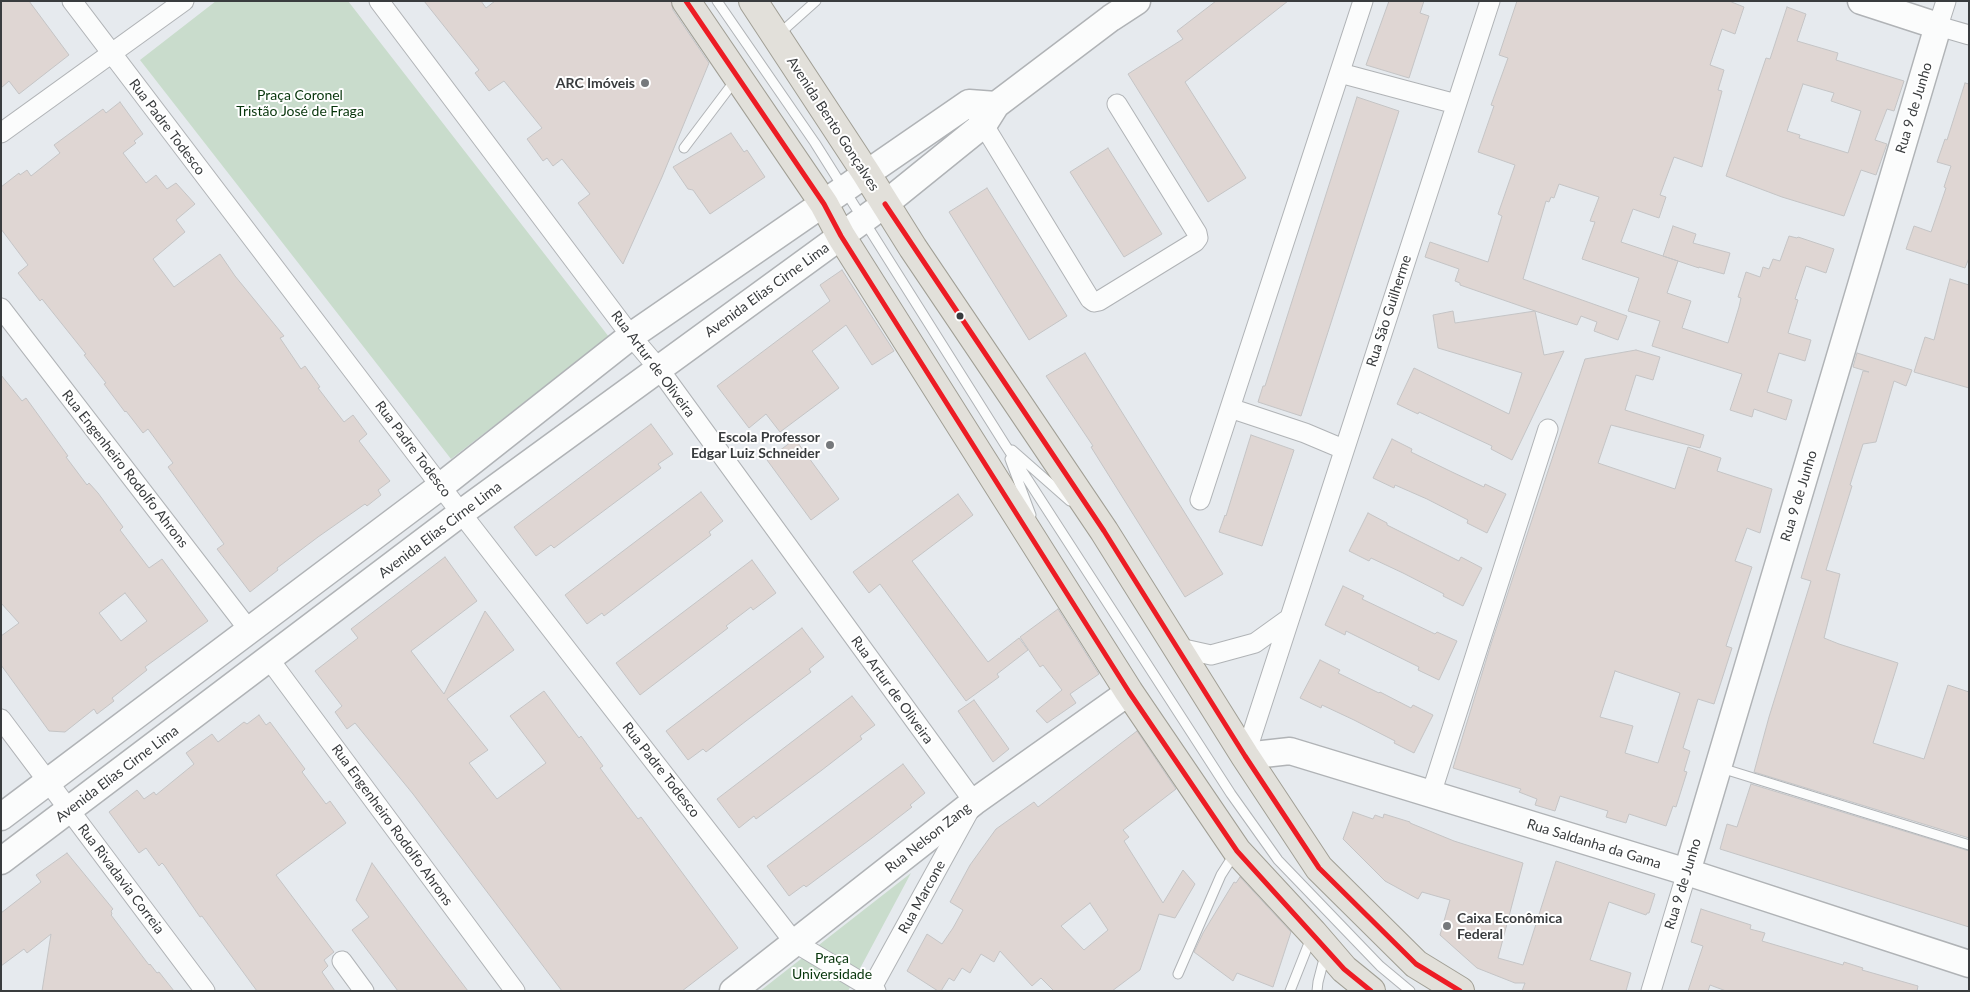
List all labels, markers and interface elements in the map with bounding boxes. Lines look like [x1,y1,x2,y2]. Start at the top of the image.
street label: Avenida Bento Gonçalves [783,54,883,194]
street label: Rua 9 de Junho [1892,60,1936,156]
place label: ARC Imóveis [556,75,635,91]
street label: Rua Padre Todesco [125,76,209,178]
marker: ARC Imóveis [639,77,651,89]
park label: Praça Coronel Tristão José de Fraga [236,87,364,120]
street label: Avenida Elias Cirne Lima [701,239,833,341]
street label: Rua São Guilherme [1363,253,1415,369]
street label: Rua Artur de Oliveira [607,307,699,421]
unlabelled marker [955,311,965,321]
street label: Rua Engenheiro Rodolfo Ahrons [58,387,192,551]
street label: Rua Padre Todesco [371,398,455,500]
place label: Escola Professor Edgar Luiz Schneider [691,429,820,462]
marker: Escola Professor Edgar Luiz Schneider [824,439,836,451]
street label: Rua 9 de Junho [1777,448,1821,544]
street label: Avenida Elias Cirne Lima [375,478,505,582]
street label: Rua Artur de Oliveira [847,633,937,747]
street label: Rua Padre Todesco [619,719,703,821]
street label: Avenida Elias Cirne Lima [52,722,182,826]
street label: Rua Engenheiro Rodolfo Ahrons [328,741,456,909]
street label: Rua Nelson Zang [882,799,974,877]
street label: Rua Saldanha da Gama [1525,816,1663,872]
street label: Rua Rivadavia Correia [74,821,168,937]
street label: Rua 9 de Junho [1661,836,1705,932]
street label: Rua Marcone [895,857,949,937]
place label: Caixa Econômica Federal [1457,910,1562,942]
marker: Caixa Econômica Federal [1441,920,1453,932]
park label: Praça Universidade [792,950,872,982]

